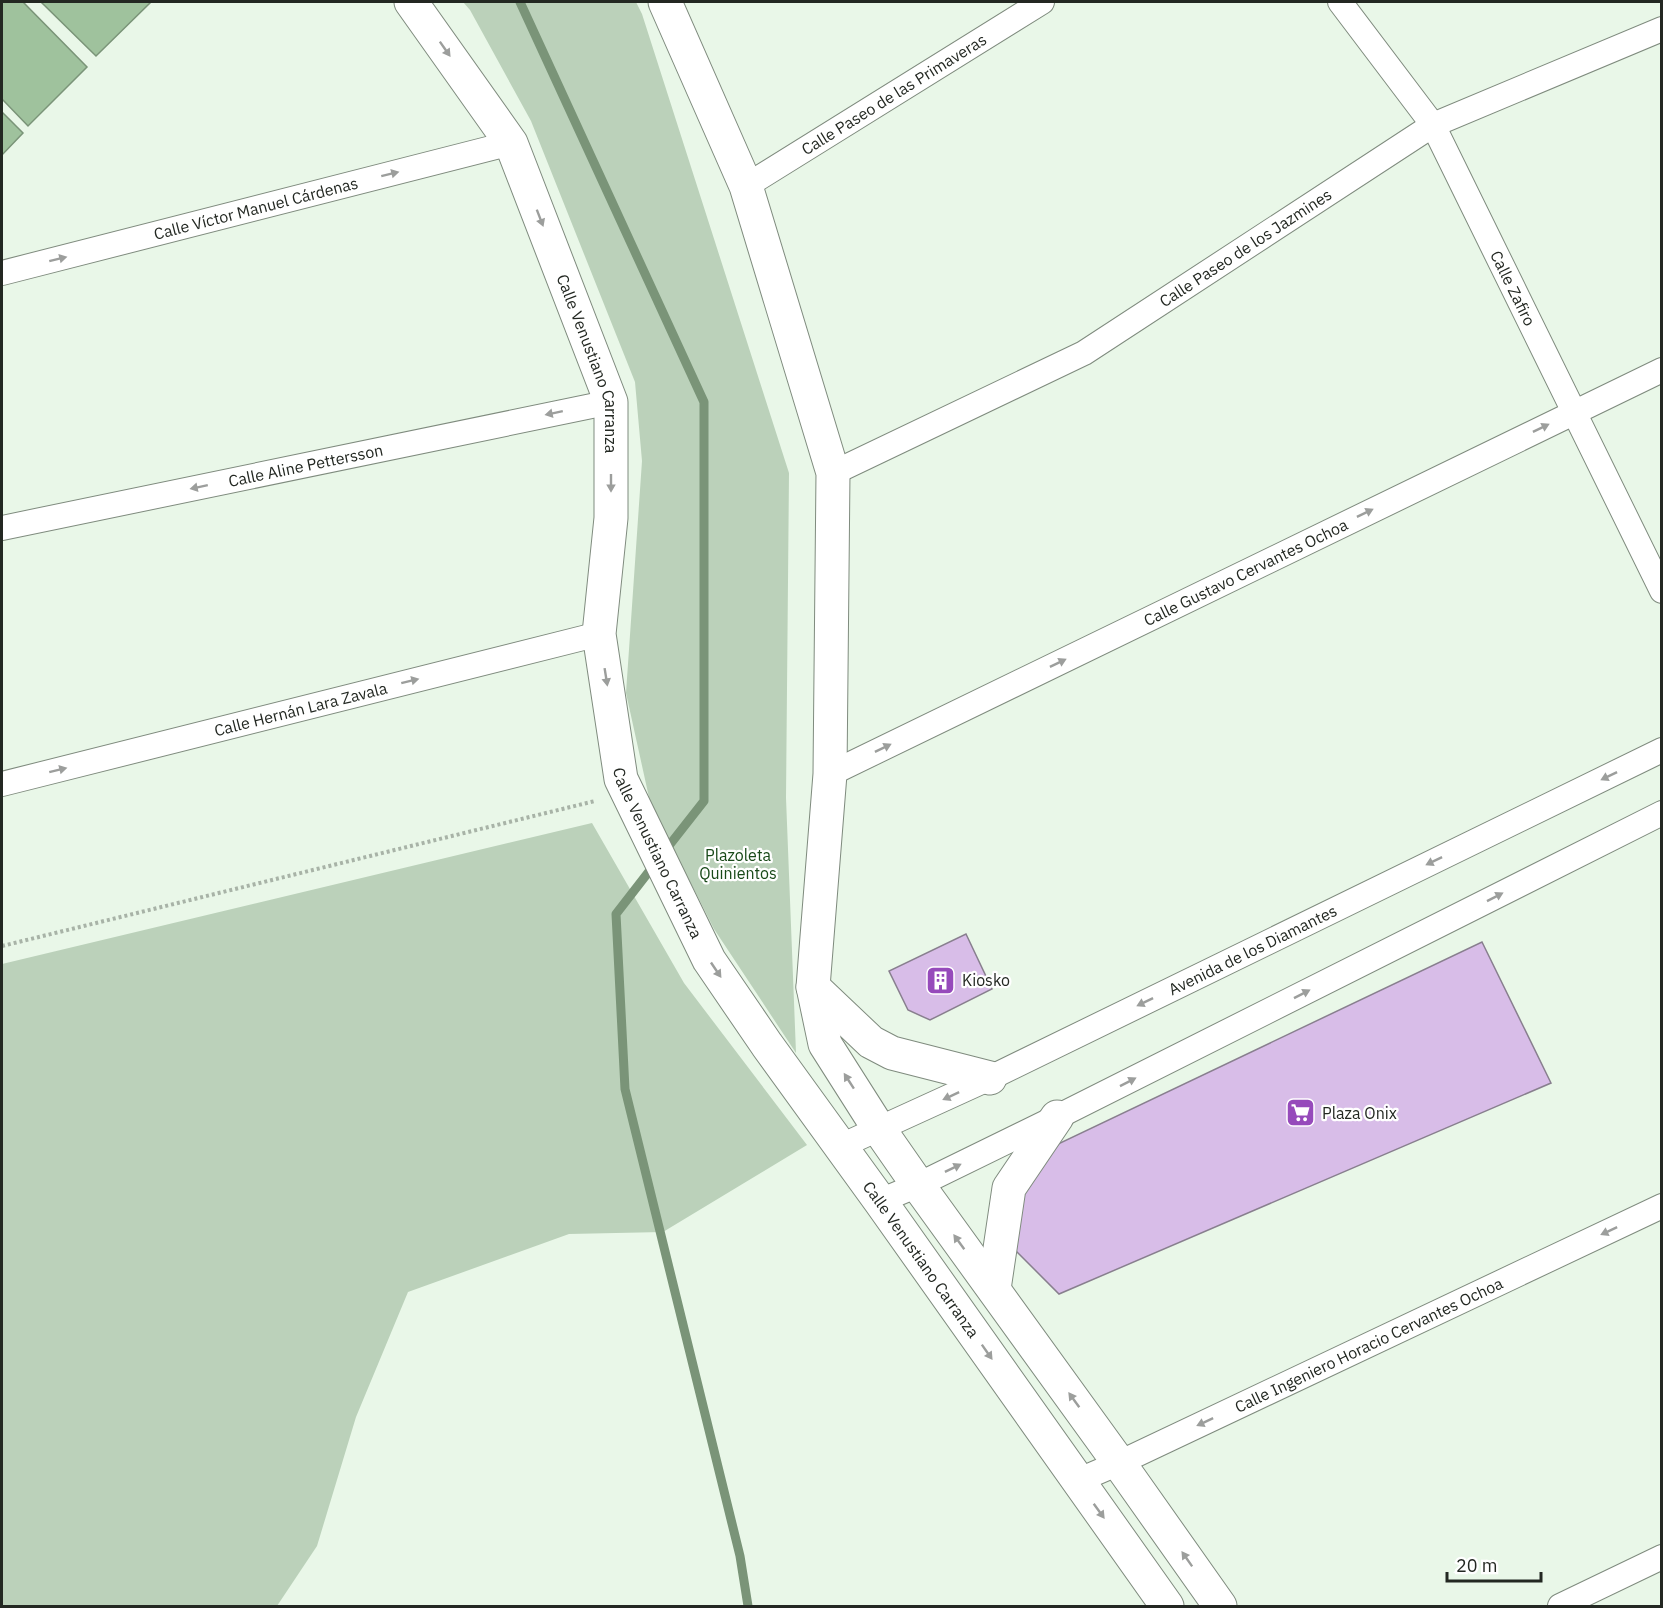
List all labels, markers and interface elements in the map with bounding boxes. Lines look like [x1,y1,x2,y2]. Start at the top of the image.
street label: Calle Paseo de las Primaveras [798,29,990,159]
one-way arrow [439,41,451,57]
one-way arrow [380,169,399,179]
street label: Calle Víctor Manuel Cárdenas [152,172,360,244]
street label: Calle Paseo de los Jazmines [1155,184,1335,311]
one-way arrow [536,209,545,227]
street label: Calle Zafiro [1486,247,1540,329]
one-way arrow [49,253,67,263]
street label: Calle Venustiano Carranza [553,271,621,454]
one-way arrow [545,409,563,419]
one-way arrow [1532,424,1549,433]
street label: Calle Aline Pettersson [226,439,385,491]
one-way arrow [606,474,616,493]
one-way arrow [189,483,208,492]
one-way arrow [1357,509,1374,518]
street label: Calle Gustavo Cervantes Ochoa [1140,514,1351,630]
one-way arrow [1049,658,1066,668]
one-way arrow [601,668,610,687]
one-way arrow [401,676,419,686]
street label: Calle Hernán Lara Zavala [212,677,390,740]
one-way arrow [874,744,891,753]
one-way arrow [49,764,67,774]
street label: Calle Venustiano Carranza [609,766,707,942]
one-way arrow [1600,771,1617,781]
park label: Plazoleta Quinientos [699,845,777,883]
one-way arrow [1425,857,1442,866]
one-way arrow [1487,892,1504,902]
street label: Avenida de los Diamantes [1165,900,1340,999]
one-way arrow [710,962,721,978]
building icon: Kiosko [925,964,957,996]
place label: Kiosko [962,970,1010,990]
one-way arrow [1293,990,1311,1000]
one-way arrow [1137,997,1154,1007]
one-way arrow [844,1073,855,1089]
one-way arrow [1119,1077,1136,1087]
one-way arrow [941,1091,959,1101]
supermarket icon: Plaza Onix [1285,1097,1317,1129]
place label: Plaza Onix [1322,1103,1397,1123]
one-way arrow [944,1163,961,1173]
street label: Calle Venustiano Carranza [859,1177,984,1342]
one-way arrow [1600,1226,1617,1235]
one-way arrow [954,1234,966,1249]
street label: Calle Ingeniero Horacio Cervantes Ochoa [1231,1273,1506,1417]
one-way arrow [981,1344,992,1360]
one-way arrow [1068,1392,1080,1408]
one-way arrow [1196,1418,1213,1427]
one-way arrow [1093,1503,1105,1519]
scale bar [1447,1545,1542,1583]
one-way arrow [1181,1551,1193,1567]
text: 20 m [1456,1554,1498,1577]

